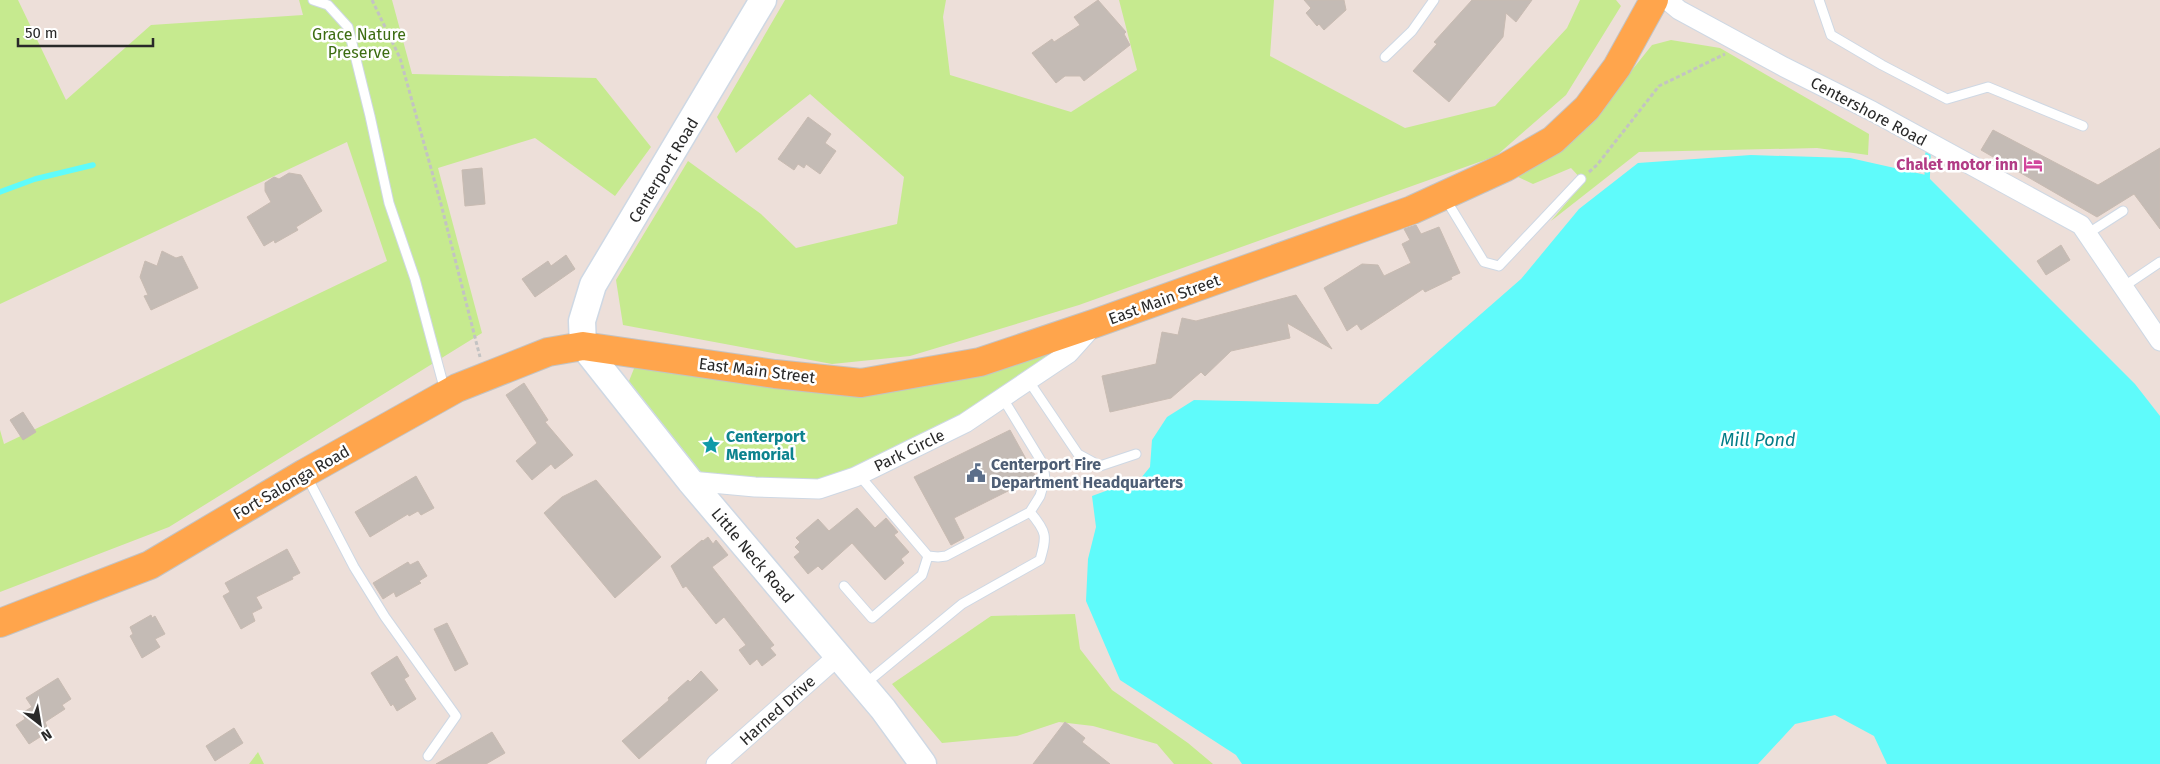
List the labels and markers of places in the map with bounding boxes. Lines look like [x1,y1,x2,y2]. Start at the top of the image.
hotel icon: Chalet motor inn [2022,153,2044,175]
place label: Chalet motor inn [1896,155,2018,174]
place label: Centerport Memorial [726,427,806,464]
place icon: Centerport Memorial [700,434,722,456]
place label: Centerport Fire Department Headquarters [991,455,1183,492]
public building icon: Centerport Fire Department Headquarters [965,462,987,484]

